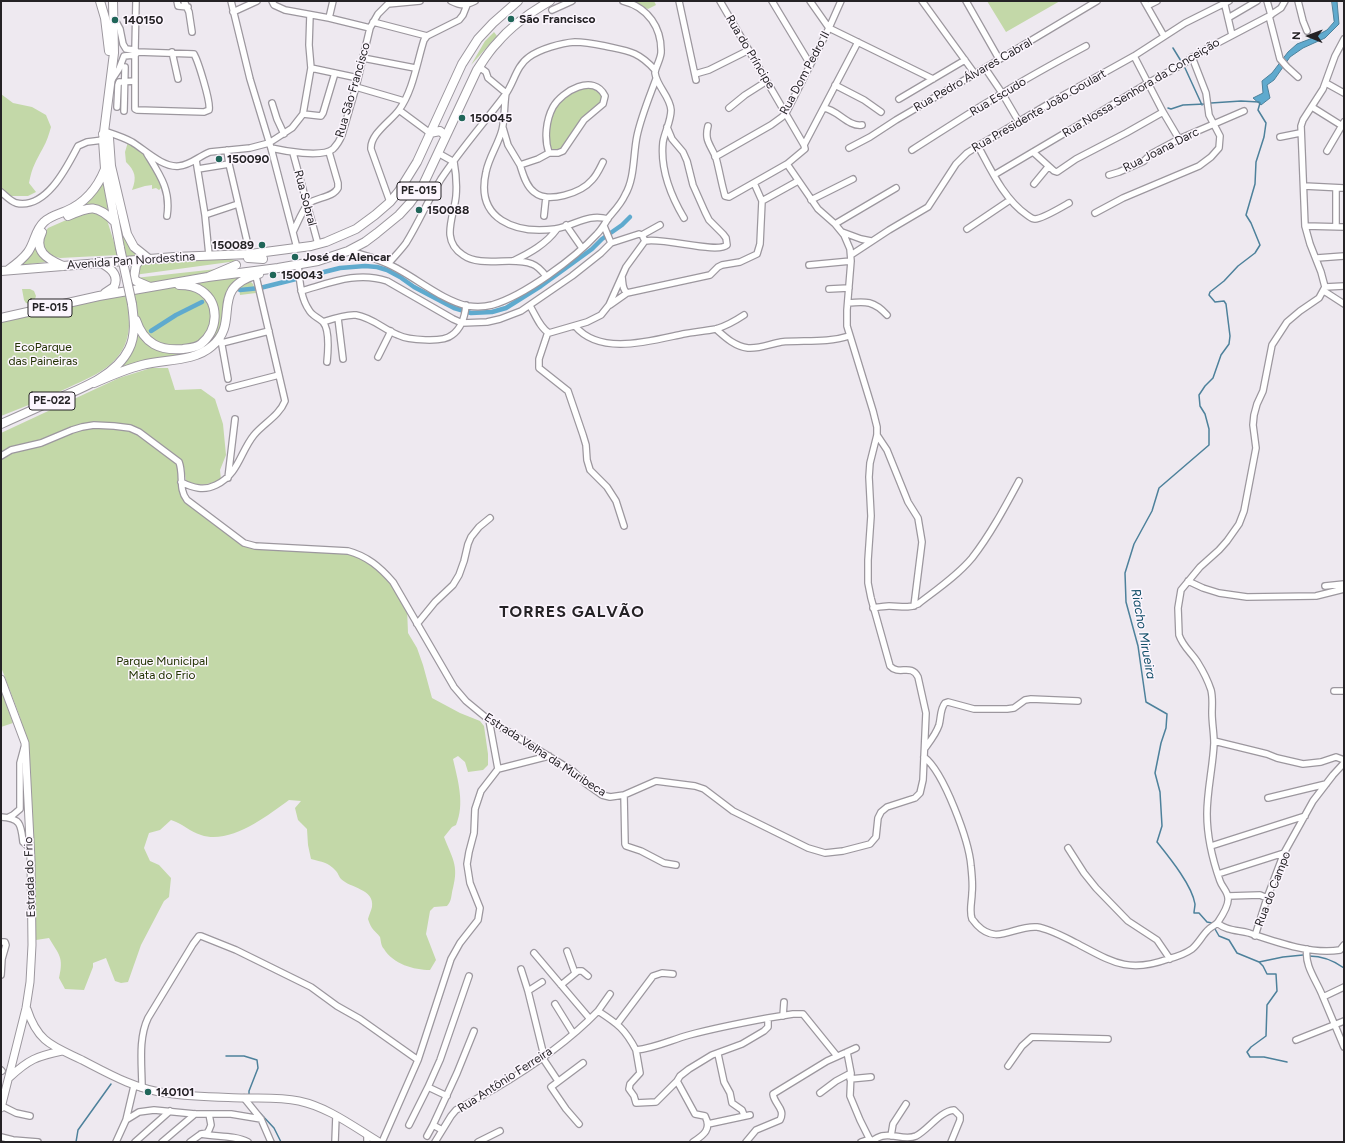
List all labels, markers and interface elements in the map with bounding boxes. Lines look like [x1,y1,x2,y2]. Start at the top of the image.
place label: São Francisco [519,12,596,26]
street label: Rua do Príncipe [722,12,778,92]
place label: 140150 [123,13,163,27]
marker: São Francisco [506,14,516,24]
marker: 140150 [110,15,120,25]
north arrow [1289,16,1329,56]
street label: Rua Dom Pedro II [777,29,833,117]
text: N [1290,31,1303,40]
street label: Rua Pedro Álvares Cabral [911,35,1035,115]
street label: Rua Nossa Senhora da Conceição [1060,35,1222,141]
street label: Rua São Francisco [333,41,373,139]
street label: Rua Presidente João Goulart [969,67,1109,155]
street label: Rua Escudo [967,75,1029,119]
place label: 150045 [470,111,512,125]
marker: 150045 [457,113,467,123]
street label: Rua Joana Darc [1121,125,1201,175]
place label: 150090 [227,152,269,166]
marker: 150090 [214,154,224,164]
street label: Rua Sobral [291,168,319,228]
road number: PE-015 [397,182,441,200]
place label: 150088 [427,203,469,217]
marker: 150088 [414,205,424,215]
place label: 150089 [212,238,254,252]
marker: 150089 [257,240,267,250]
street label: Avenida Pan Nordestina [66,249,196,273]
place label: José de Alencar [303,250,391,264]
marker: José de Alencar [290,252,300,262]
place label: 150043 [281,268,323,282]
marker: 150043 [268,270,278,280]
road number: PE-015 [28,299,72,317]
park label: EcoParque das Paineiras [8,340,78,368]
road number: PE-022 [29,392,75,410]
water label: Riacho Mirueira [1127,587,1159,681]
district label: TORRES GALVÃO [499,602,645,622]
park label: Parque Municipal Mata do Frio [116,654,208,682]
street label: Estrada Velha da Muribeca [481,710,609,800]
street label: Estrada do Frio [21,836,39,918]
street label: Rua do Campo [1252,849,1294,929]
street label: Rua Antônio Ferreira [455,1044,555,1116]
place label: 140101 [156,1085,194,1099]
marker: 140101 [143,1087,153,1097]

